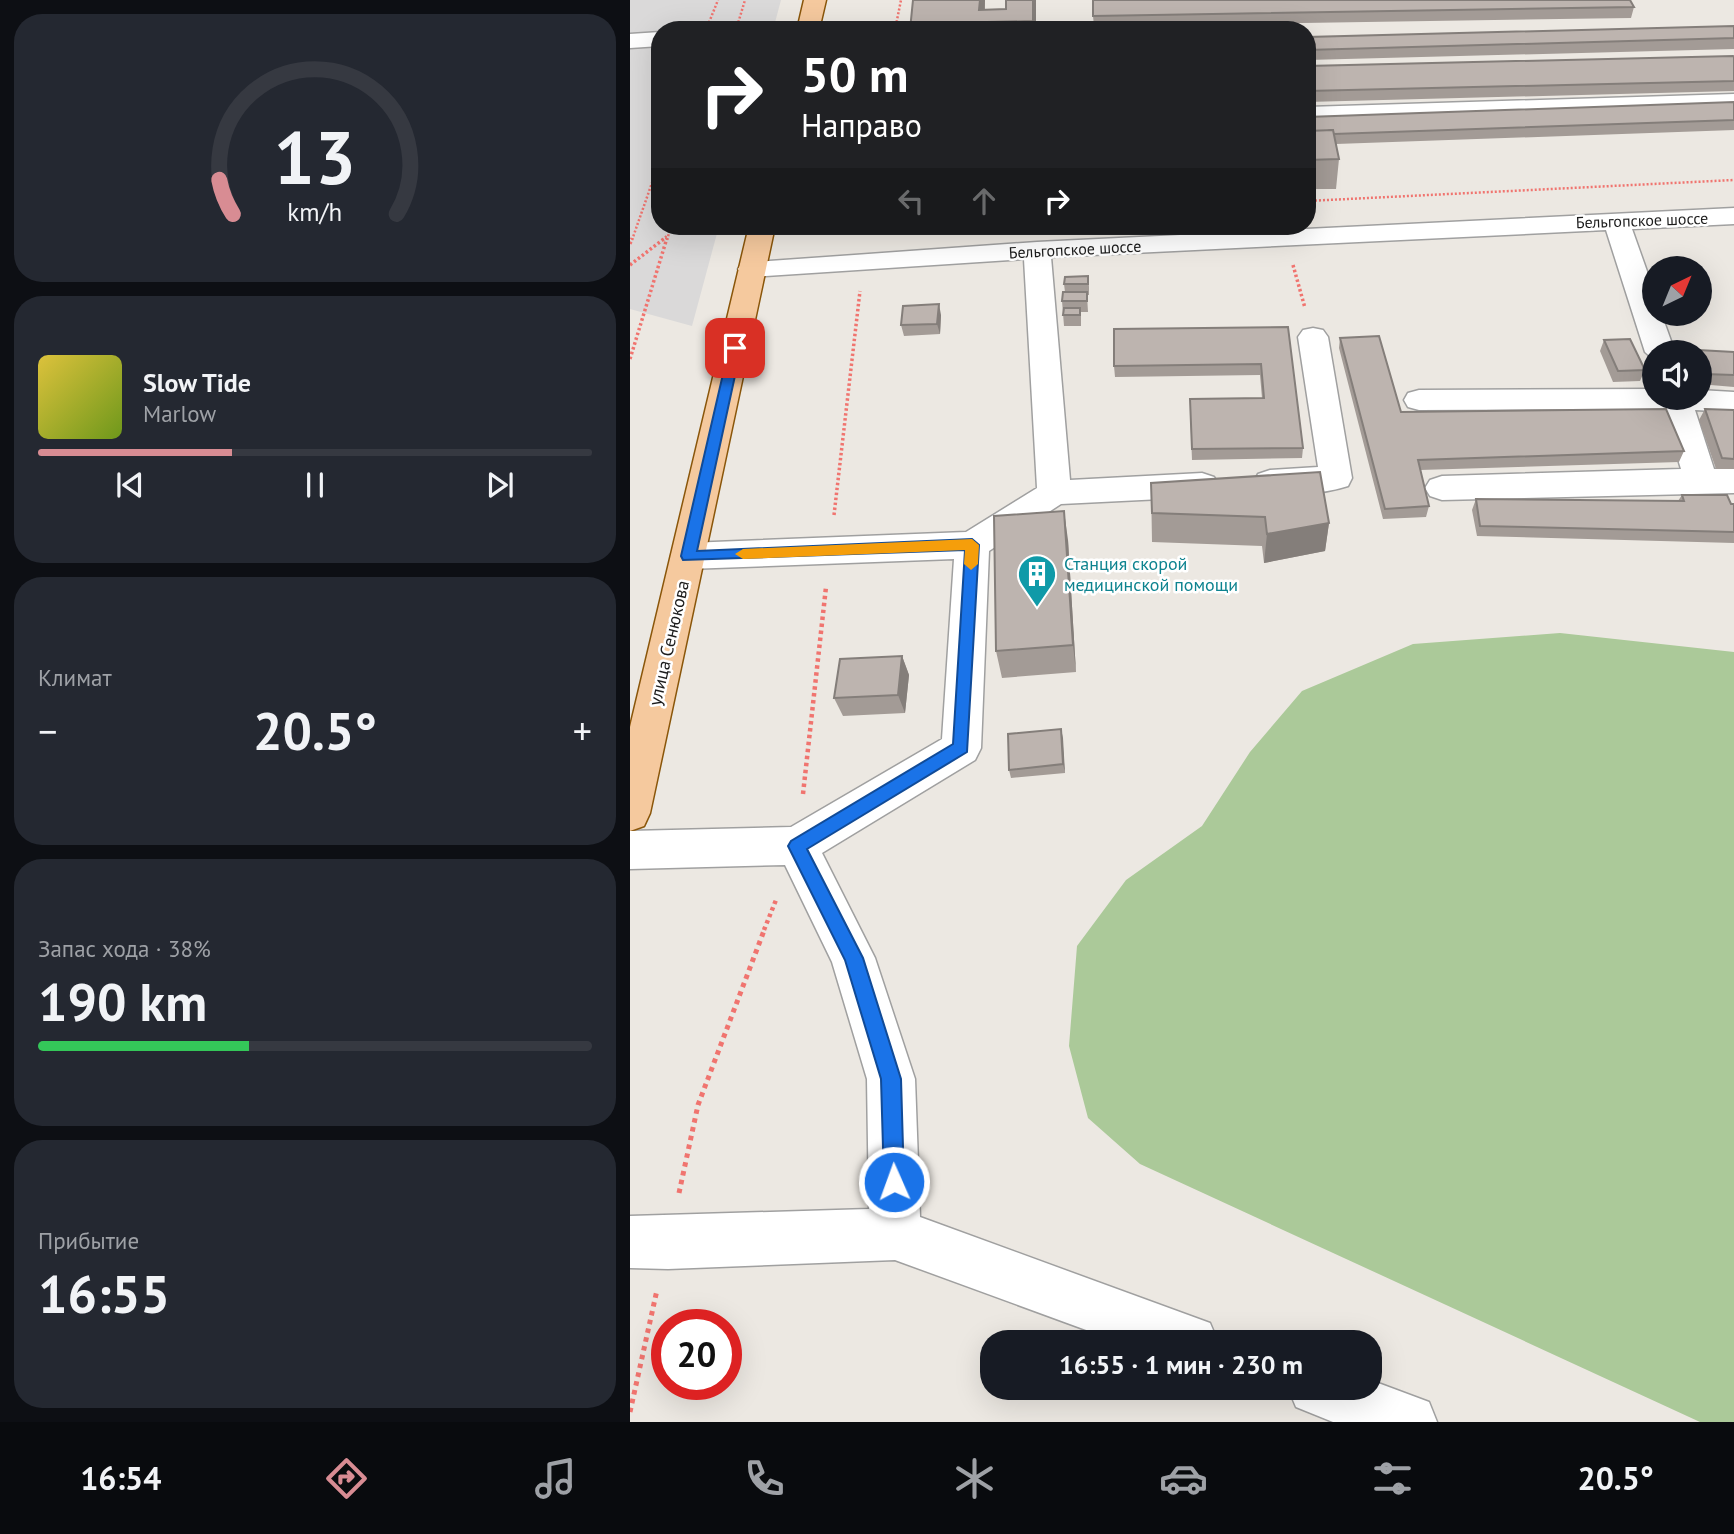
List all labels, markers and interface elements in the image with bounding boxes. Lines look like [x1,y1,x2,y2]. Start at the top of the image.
text: 50 m [801,42,908,106]
icon: right [686,49,777,140]
text: Направо [801,104,922,146]
text: 13 [274,110,356,204]
icon: left [892,182,930,220]
icon: ahead [965,182,1003,220]
icon: right [1038,182,1076,220]
text: km/h [288,196,342,228]
street label: Бельгопское шоссе [1575,208,1709,232]
street label: Бельгопское шоссе [1008,236,1142,262]
north arrow [1642,256,1712,326]
map controls [1642,256,1712,410]
pin [705,318,765,378]
icon: arrive [716,329,754,367]
button: sound [1642,340,1712,410]
text: Slow Tide [143,366,251,399]
text: Marlow [143,399,216,428]
icon: previous [111,466,149,504]
icon: pause [296,466,334,504]
icon: next [481,466,519,504]
place label: Станция скорой медицинской помощи [1064,552,1238,596]
building icon: Станция скорой медицинской помощи [1016,553,1058,608]
street label: улица Сенюкова [643,578,694,708]
text: Климат [38,663,112,692]
text: 20.5° [253,697,377,764]
text: − [38,706,57,755]
text: + [573,706,592,755]
text: Запас хода · 38% [38,934,211,963]
text: 190 km [38,968,207,1035]
position arrow [857,1145,931,1219]
text: Прибытие [38,1226,139,1255]
text: 16:55 [38,1260,170,1327]
speed limit sign: 20 [651,1309,742,1400]
text: 16:55 · 1 мин · 230 m [1059,1348,1303,1381]
icon: directions [322,1454,371,1503]
icon: music [531,1454,580,1503]
icon: phone [740,1454,789,1503]
icon: climate [950,1454,999,1503]
icon: car [1159,1454,1208,1503]
icon: filters [1368,1454,1417,1503]
text: 16:54 [80,1457,161,1499]
text: 20.5° [1578,1457,1654,1499]

